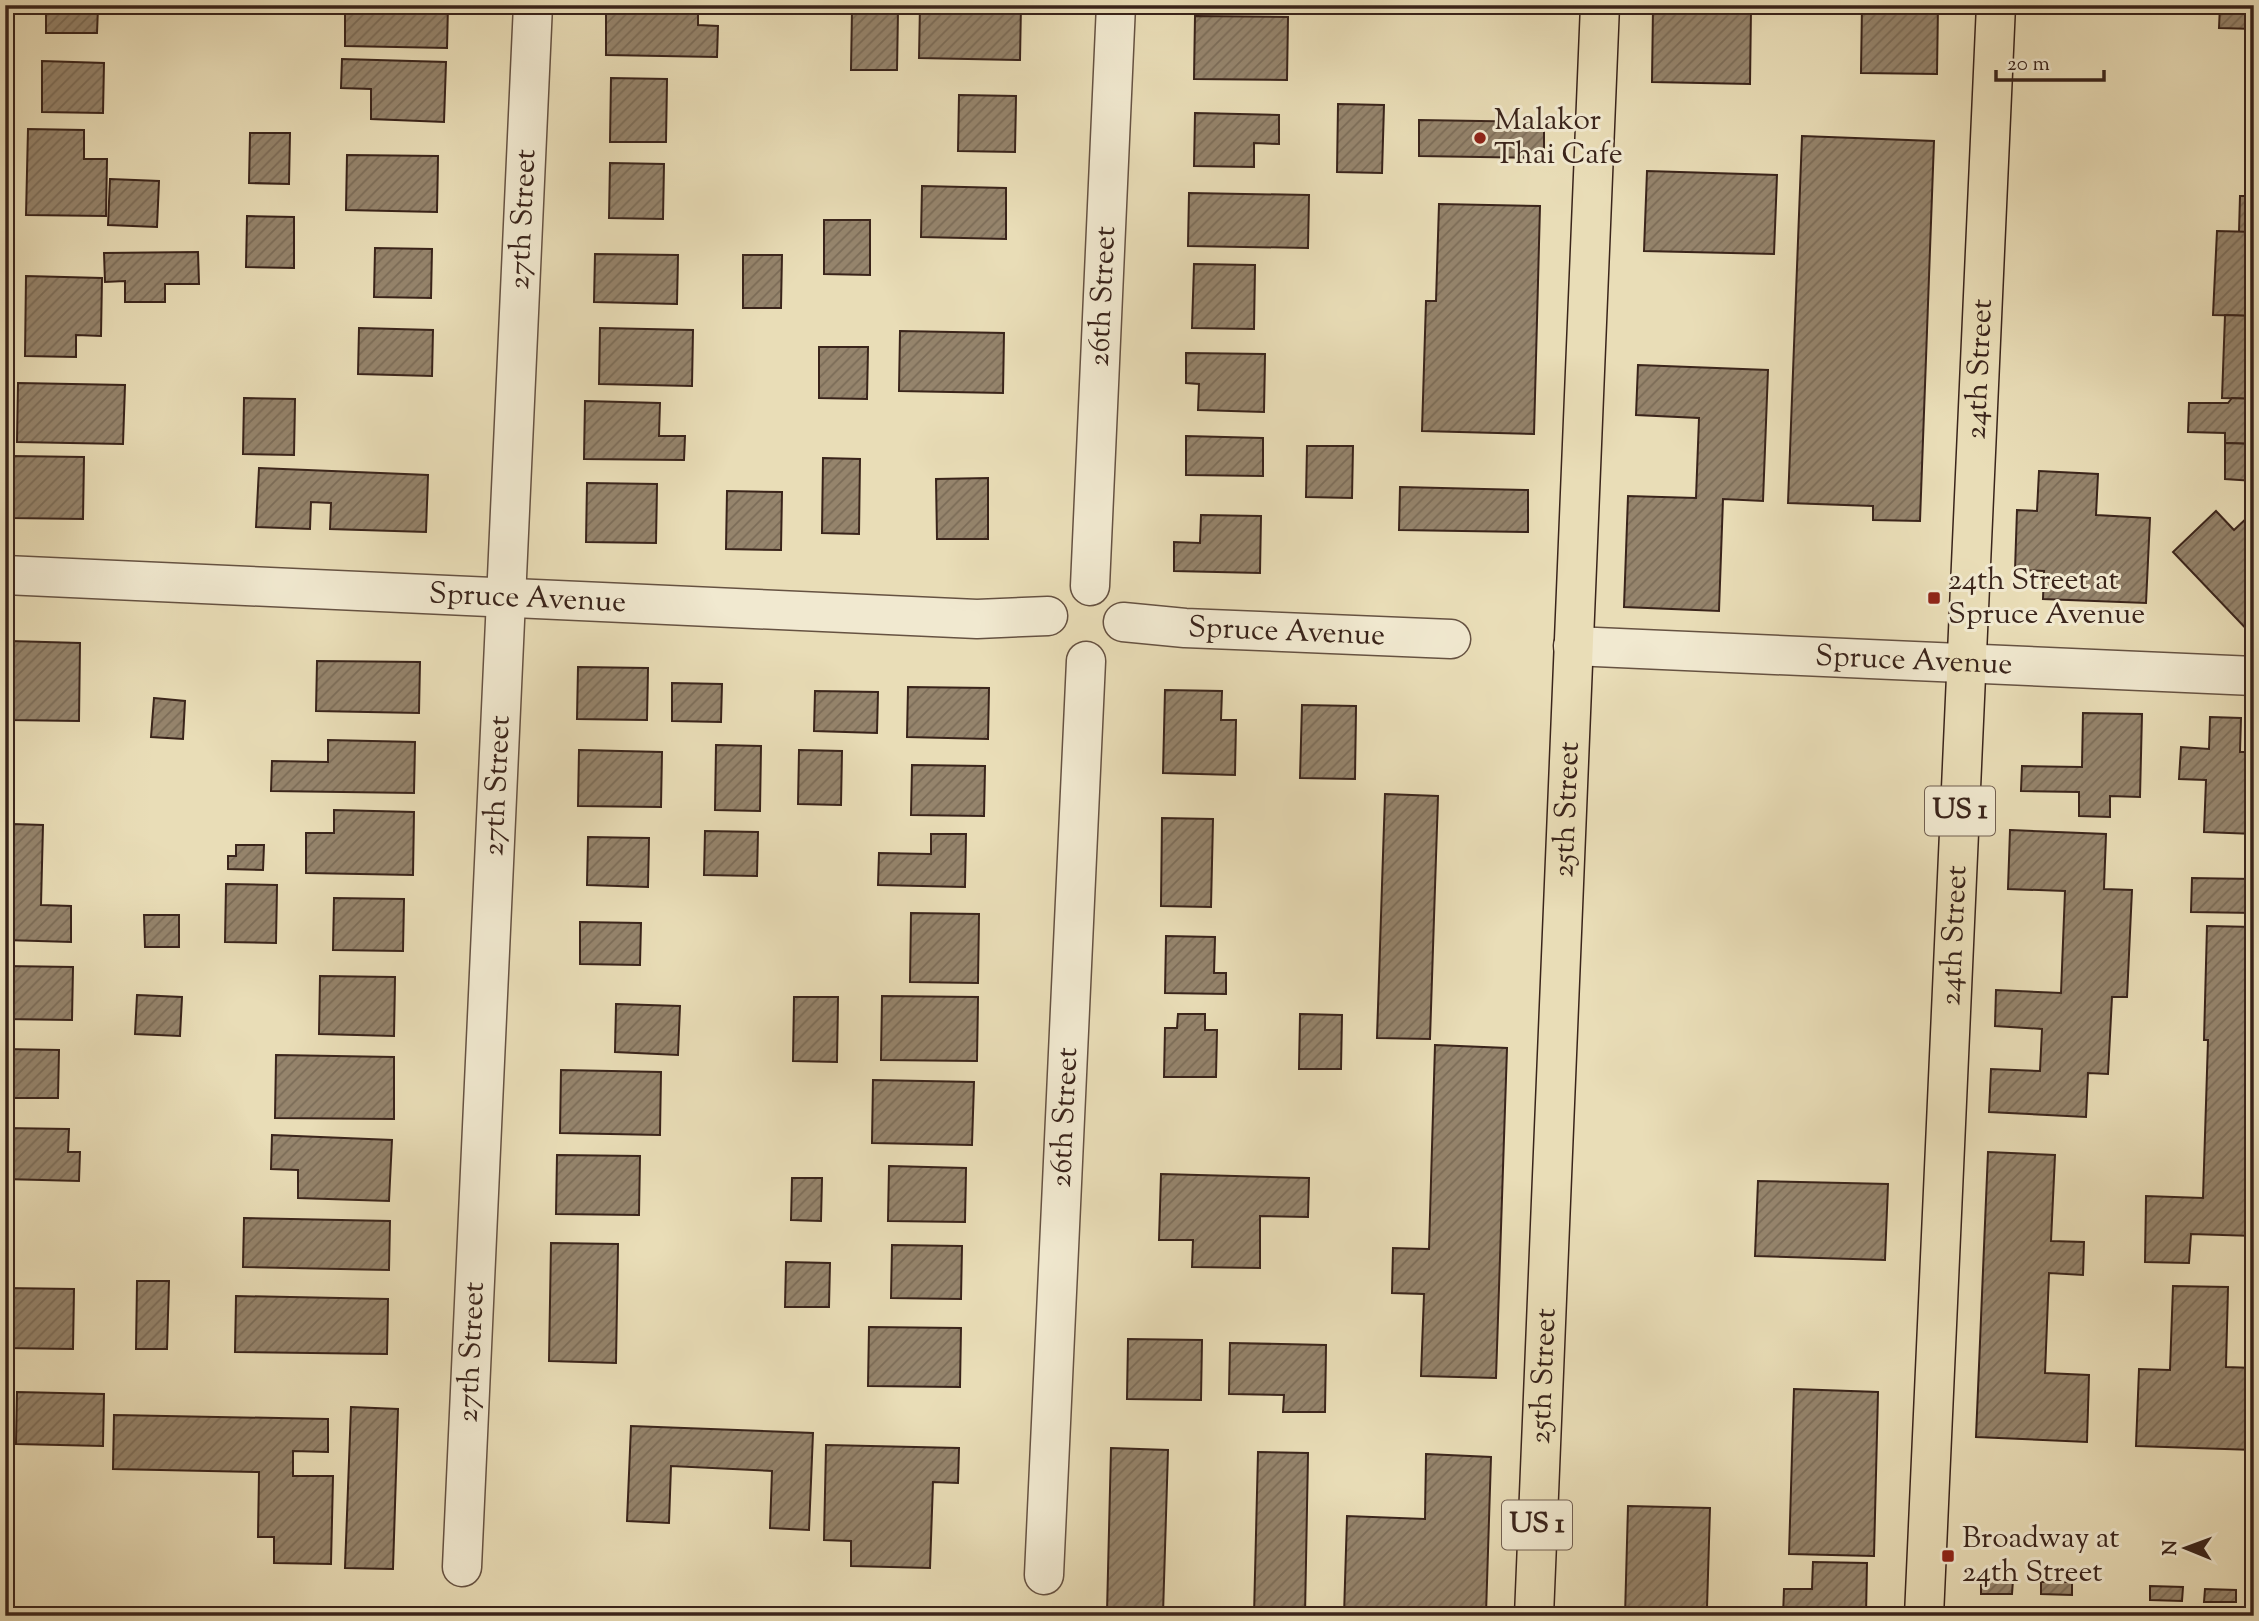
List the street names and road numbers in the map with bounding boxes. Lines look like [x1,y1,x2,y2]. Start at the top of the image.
street label: 27th Street [499,148,548,291]
street label: 26th Street [1078,225,1128,367]
street label: 24th Street [1955,298,2004,440]
street label: Spruce Avenue [428,573,627,625]
street label: Spruce Avenue [1187,607,1386,658]
street label: Spruce Avenue [1814,635,2013,687]
street label: 27th Street [473,714,522,857]
street label: 25th Street [1543,741,1591,879]
road number: US 1 [1925,786,1995,836]
street label: 24th Street [1930,864,1979,1007]
street label: 26th Street [1040,1046,1090,1189]
street label: 27th Street [447,1281,496,1424]
street label: 25th Street [1520,1307,1568,1445]
road number: US 1 [1502,1500,1572,1550]

